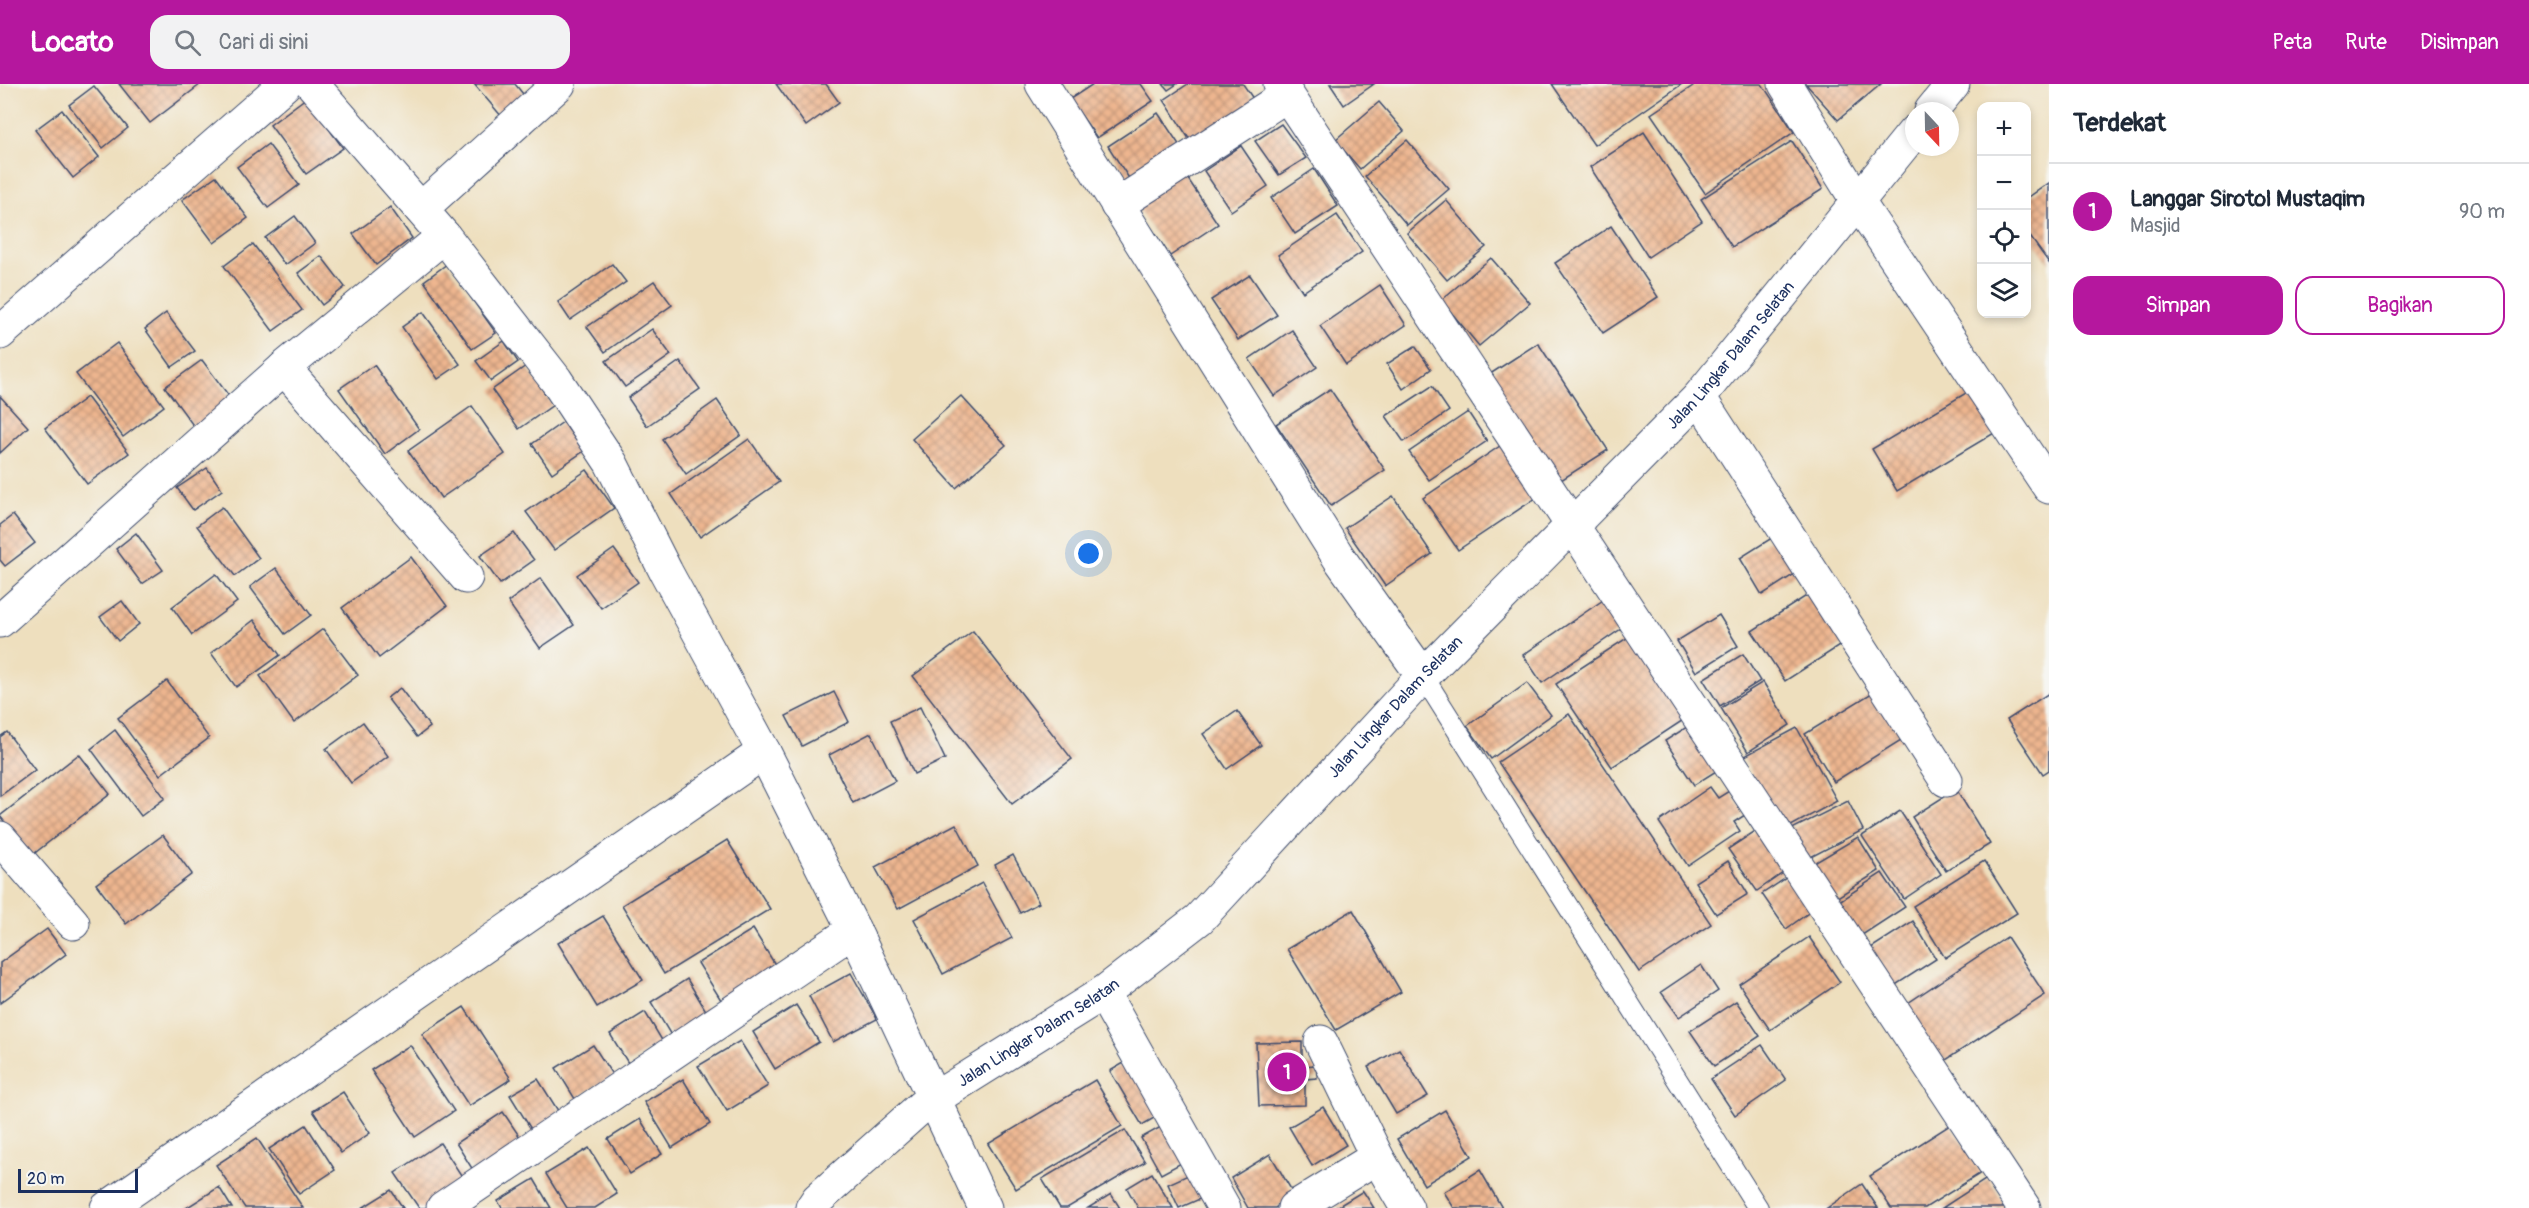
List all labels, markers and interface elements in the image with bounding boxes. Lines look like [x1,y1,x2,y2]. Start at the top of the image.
search box [150,15,570,69]
text: Locato [30,25,114,60]
icon: search [171,26,204,59]
text: Cari di sini [219,28,308,56]
text: Peta [2272,29,2312,56]
text: Rute [2345,29,2387,56]
text: Disimpan [2420,29,2499,56]
north arrow [1905,102,1959,156]
map controls [1977,102,2031,318]
button: + [1977,102,2031,156]
text: Terdekat [2073,107,2166,139]
button: − [1977,156,2031,210]
text: Langgar Sirotol Mustaqim [2130,185,2365,213]
text: 1 [2089,199,2096,224]
text: 90 m [2459,199,2505,224]
button: locate [1977,210,2031,264]
text: Masjid [2130,213,2181,238]
button: layers [1977,264,2031,318]
button: Simpan [2073,276,2283,335]
button: Bagikan [2295,276,2505,335]
street label: Jalan Lingkar Dalam Selatan [1663,277,1799,434]
your location [1074,539,1103,568]
street label: Jalan Lingkar Dalam Selatan [1324,632,1467,782]
street label: Jalan Lingkar Dalam Selatan [954,974,1123,1091]
pin: 1 [1268,1050,1306,1094]
scale bar [18,1166,138,1194]
text: 20 m [27,1169,65,1189]

